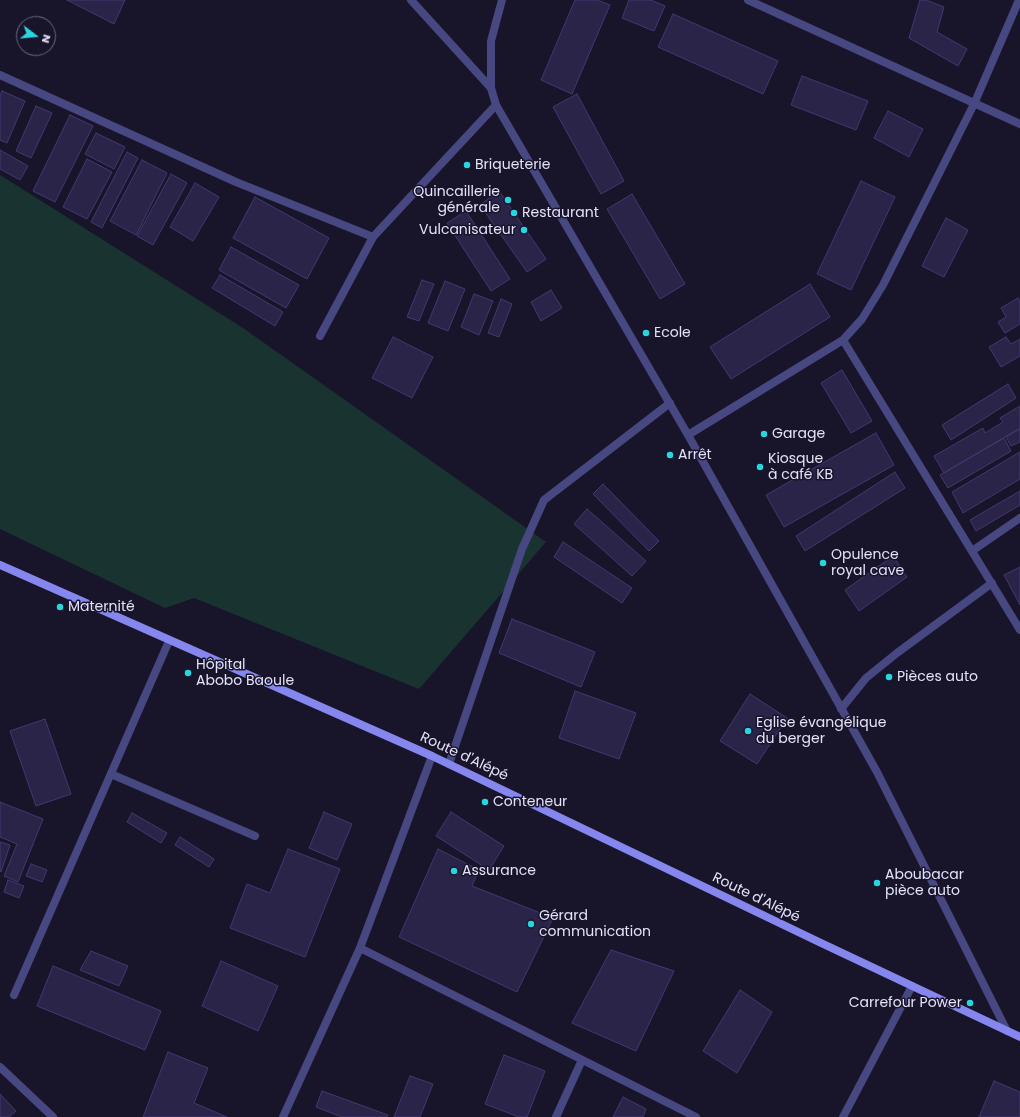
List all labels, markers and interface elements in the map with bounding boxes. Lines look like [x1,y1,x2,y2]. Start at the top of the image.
north arrow [16,16,56,56]
text: N [38,33,55,45]
place label: Briqueterie [475,157,550,173]
marker: Briqueterie [462,160,472,170]
place label: Quincaillerie générale [413,184,500,216]
marker: Quincaillerie générale [503,195,513,205]
place label: Restaurant [522,205,599,221]
marker: Restaurant [509,208,519,218]
place label: Vulcanisateur [419,222,516,238]
marker: Vulcanisateur [519,225,529,235]
place label: Ecole [654,325,691,341]
marker: Ecole [641,328,651,338]
place label: Garage [772,426,825,442]
marker: Garage [759,429,769,439]
place label: Arrêt [678,447,712,463]
marker: Arrêt [665,450,675,460]
place label: Kiosque à café KB [768,451,833,484]
marker: Kiosque à café KB [755,462,765,472]
place label: Opulence royal cave [831,547,904,580]
marker: Opulence royal cave [818,558,828,568]
place label: Maternité [68,599,135,615]
marker: Maternité [55,602,65,612]
place label: Hôpital Abobo Baoule [196,657,294,690]
marker: Hôpital Abobo Baoule [183,668,193,678]
place label: Pièces auto [897,669,978,685]
marker: Pièces auto [884,672,894,682]
place label: Eglise évangélique du berger [756,715,886,748]
marker: Eglise évangélique du berger [743,726,753,736]
street label: Route d'Alépé [417,729,511,785]
place label: Conteneur [493,794,567,810]
marker: Conteneur [480,797,490,807]
place label: Assurance [462,863,536,879]
marker: Assurance [449,866,459,876]
place label: Aboubacar pièce auto [885,867,964,900]
street label: Route d'Alépé [709,870,803,926]
marker: Aboubacar pièce auto [872,878,882,888]
place label: Gérard communication [539,908,651,940]
marker: Gérard communication [526,919,536,929]
place label: Carrefour Power [849,995,962,1011]
marker: Carrefour Power [965,998,975,1008]

